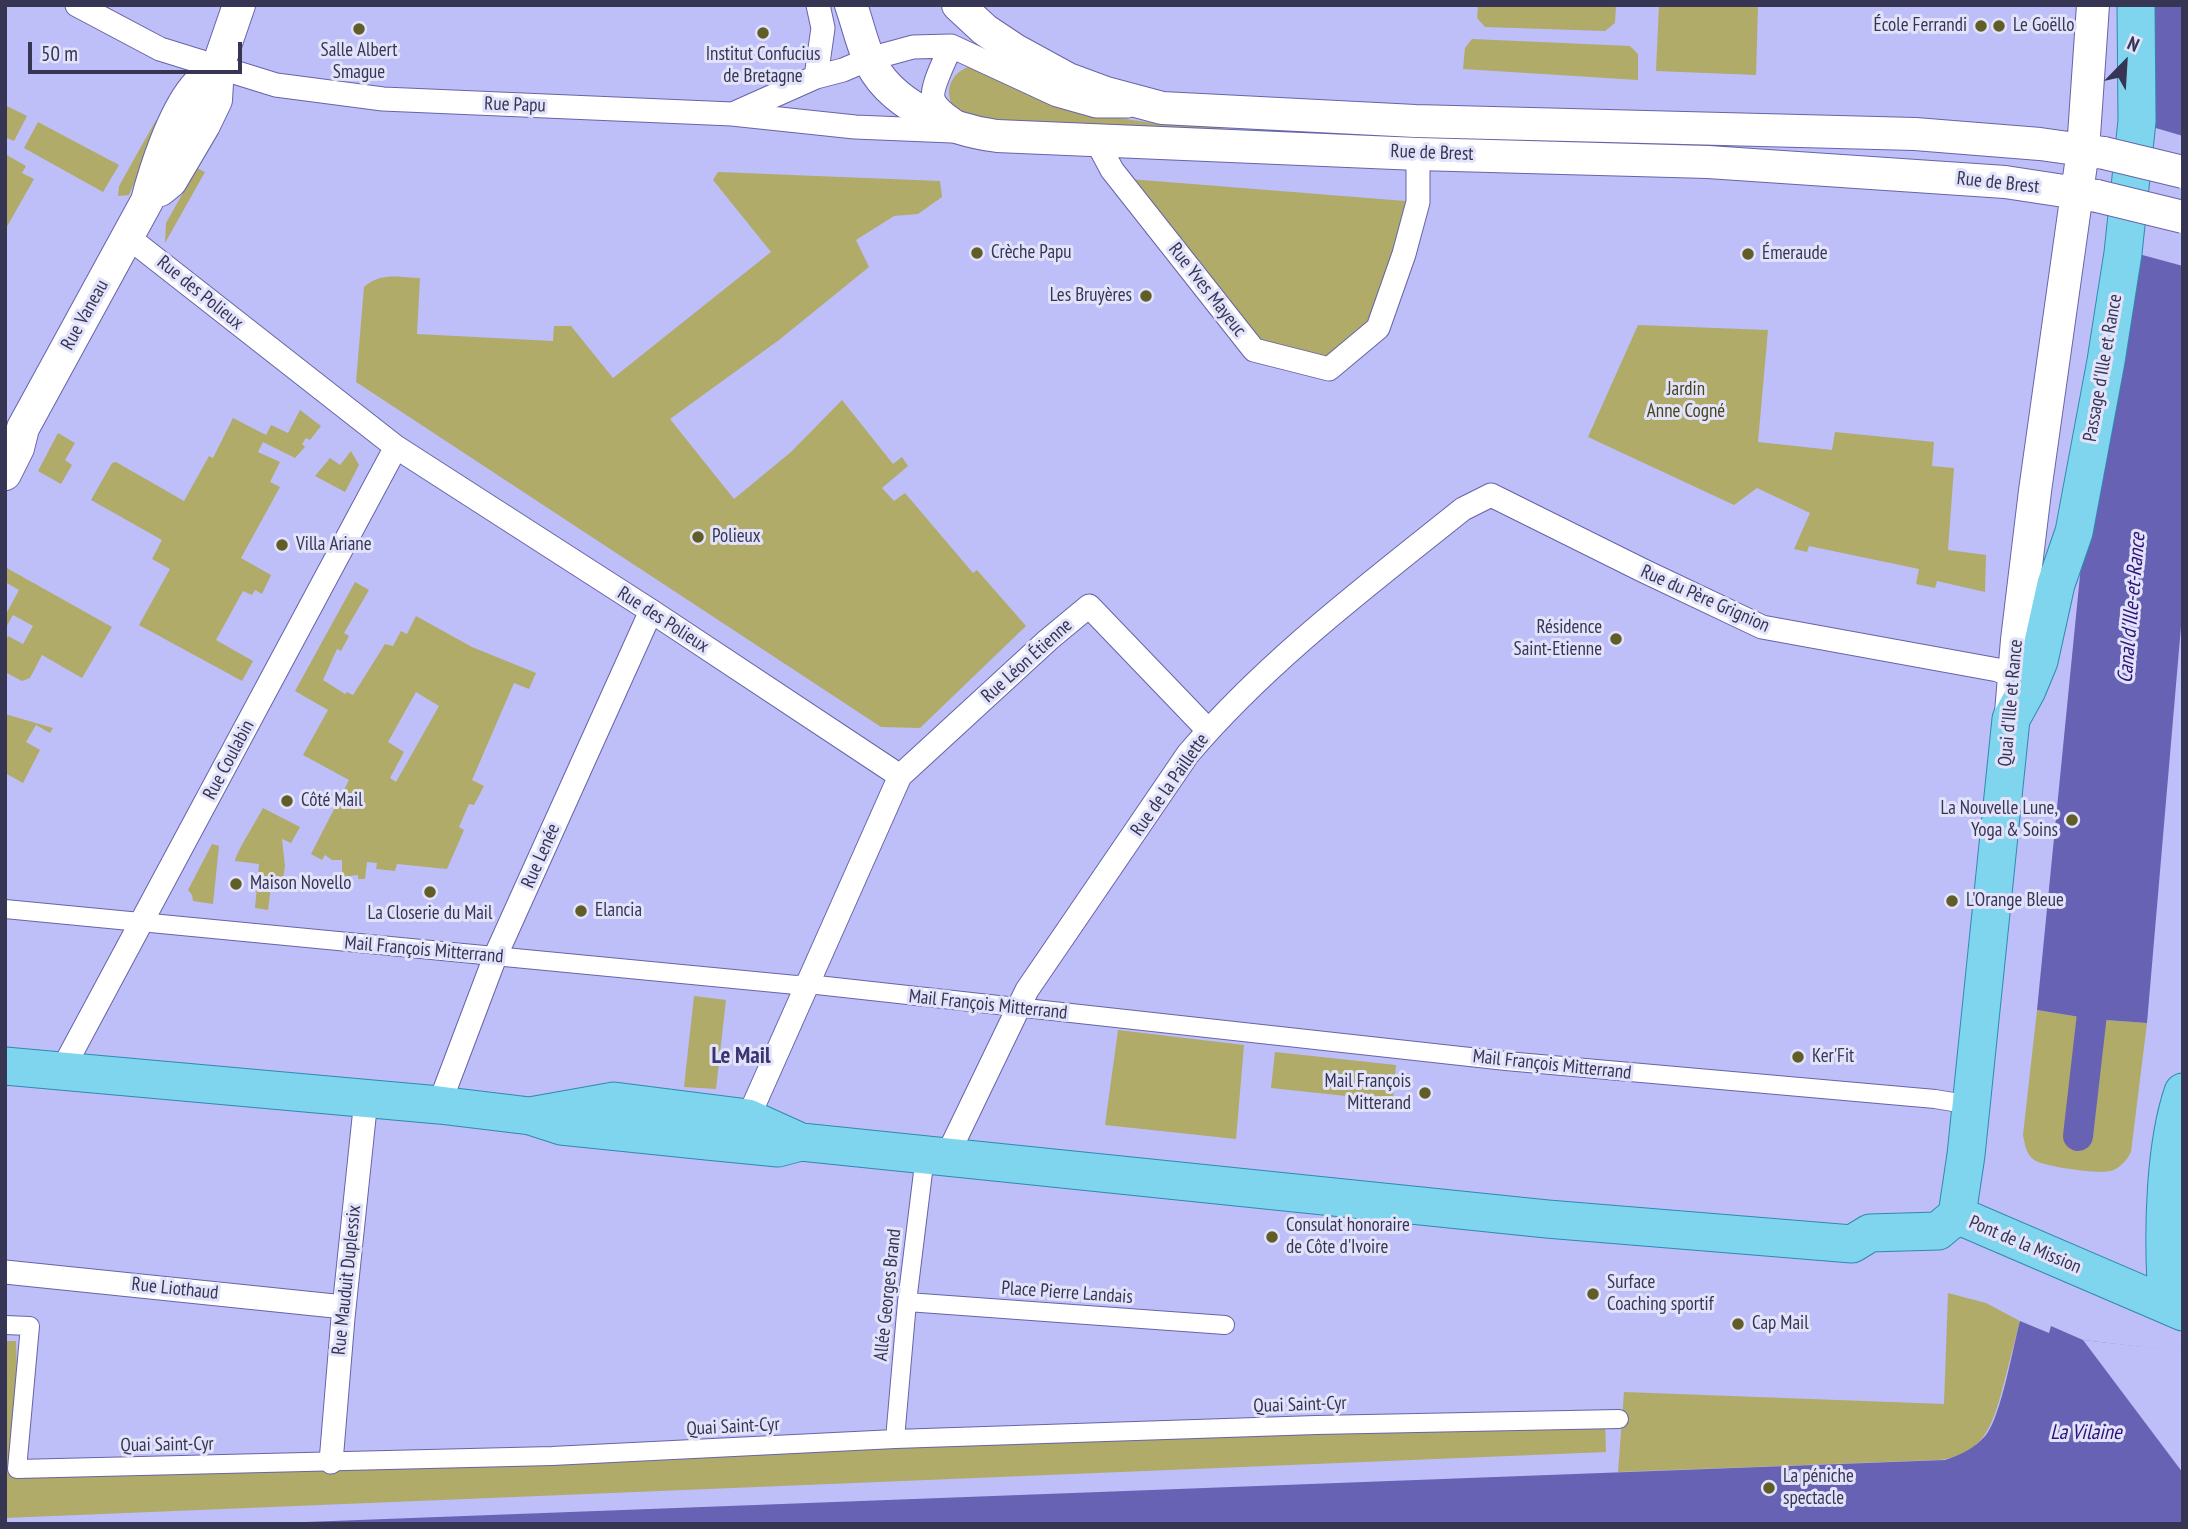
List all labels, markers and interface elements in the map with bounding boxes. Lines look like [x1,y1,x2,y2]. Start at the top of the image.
place label: École Ferrandi [1874,15,1967,37]
place label: Le Goëllo [2013,15,2074,37]
marker: École Ferrandi [1973,18,1989,34]
marker: Le Goëllo [1991,18,2007,34]
marker: Salle Albert Smague [351,21,367,37]
marker: Institut Confucius de Bretagne [755,25,771,41]
scale bar [32,28,245,72]
north arrow [2090,28,2160,98]
text: N [2124,31,2143,57]
text: 50 m [41,40,78,67]
place label: Salle Albert Smague [321,40,397,84]
place label: Institut Confucius de Bretagne [706,44,820,88]
street label: Rue Papu [484,93,546,117]
street label: Rue de Brest [1390,140,1474,166]
street label: Rue de Brest [1956,167,2040,199]
street label: Rue Yves Mayeuc [1163,239,1251,341]
place label: Crèche Papu [991,242,1072,264]
place label: Émeraude [1762,243,1827,265]
marker: Crèche Papu [969,245,985,261]
marker: Émeraude [1740,246,1756,262]
street label: Rue des Polieux [152,251,248,335]
street label: Rue Vaneau [56,276,114,354]
place label: Les Bruyères [1050,285,1132,307]
marker: Les Bruyères [1138,288,1154,304]
street label: Passage d'Ille et Rance [2079,292,2127,444]
park label: Jardin Anne Cogné [1647,379,1725,423]
place label: Polieux [712,526,761,548]
marker: Polieux [690,529,706,545]
water label: Canal d'Ille-et-Rance [2113,532,2151,684]
place label: Villa Ariane [296,534,372,556]
marker: Villa Ariane [274,537,290,553]
street label: Rue du Père Grignion [1637,560,1773,638]
street label: Rue des Polieux [613,582,713,658]
street label: Rue Léon Étienne [977,614,1077,708]
place label: Résidence Saint-Etienne [1514,617,1602,661]
marker: Résidence Saint-Etienne [1608,631,1624,647]
street label: Quai d'Ille et Rance [1994,638,2028,768]
street label: Rue Coulabin [199,716,259,804]
street label: Rue de la Paillette [1126,729,1214,841]
place label: Côté Mail [301,790,363,812]
marker: Côté Mail [279,793,295,809]
place label: La Nouvelle Lune, Yoga & Soins [1941,798,2058,842]
marker: La Nouvelle Lune, Yoga & Soins [2064,812,2080,828]
street label: Rue Lenée [517,820,565,892]
place label: Maison Novello [250,873,351,895]
marker: Maison Novello [228,876,244,892]
marker: La Closerie du Mail [422,884,438,900]
place label: L'Orange Bleue [1966,890,2064,912]
marker: L'Orange Bleue [1944,893,1960,909]
place label: Elancia [595,900,642,922]
place label: La Closerie du Mail [368,903,492,925]
marker: Elancia [573,903,589,919]
street label: Mail François Mitterrand [344,932,504,968]
street label: Mail François Mitterrand [908,985,1068,1025]
district label: Le Mail [711,1042,771,1070]
street label: Mail François Mitterrand [1472,1045,1632,1085]
place label: Ker'Fit [1812,1046,1854,1068]
marker: Ker'Fit [1790,1049,1806,1065]
place label: Mail François Mitterand [1325,1071,1411,1115]
marker: Mail François Mitterand [1417,1085,1433,1101]
street label: Rue Mauduit Duplessix [328,1204,366,1356]
street label: Pont de la Mission [1965,1211,2085,1279]
place label: Consulat honoraire de Côte d'Ivoire [1286,1215,1410,1259]
street label: Allée Georges Brand [870,1228,906,1362]
marker: Consulat honoraire de Côte d'Ivoire [1264,1229,1280,1245]
place label: Surface Coaching sportif [1607,1272,1714,1316]
street label: Rue Liothaud [130,1273,220,1305]
street label: Place Pierre Landais [1001,1277,1133,1309]
marker: Surface Coaching sportif [1585,1286,1601,1302]
place label: Cap Mail [1752,1313,1809,1335]
marker: Cap Mail [1730,1316,1746,1332]
street label: Quai Saint-Cyr [1253,1392,1347,1418]
street label: Quai Saint-Cyr [686,1413,780,1441]
water label: La Vilaine [2050,1420,2122,1446]
street label: Quai Saint-Cyr [120,1433,214,1457]
place label: La péniche spectacle [1783,1466,1854,1510]
marker: La péniche spectacle [1761,1480,1777,1496]

